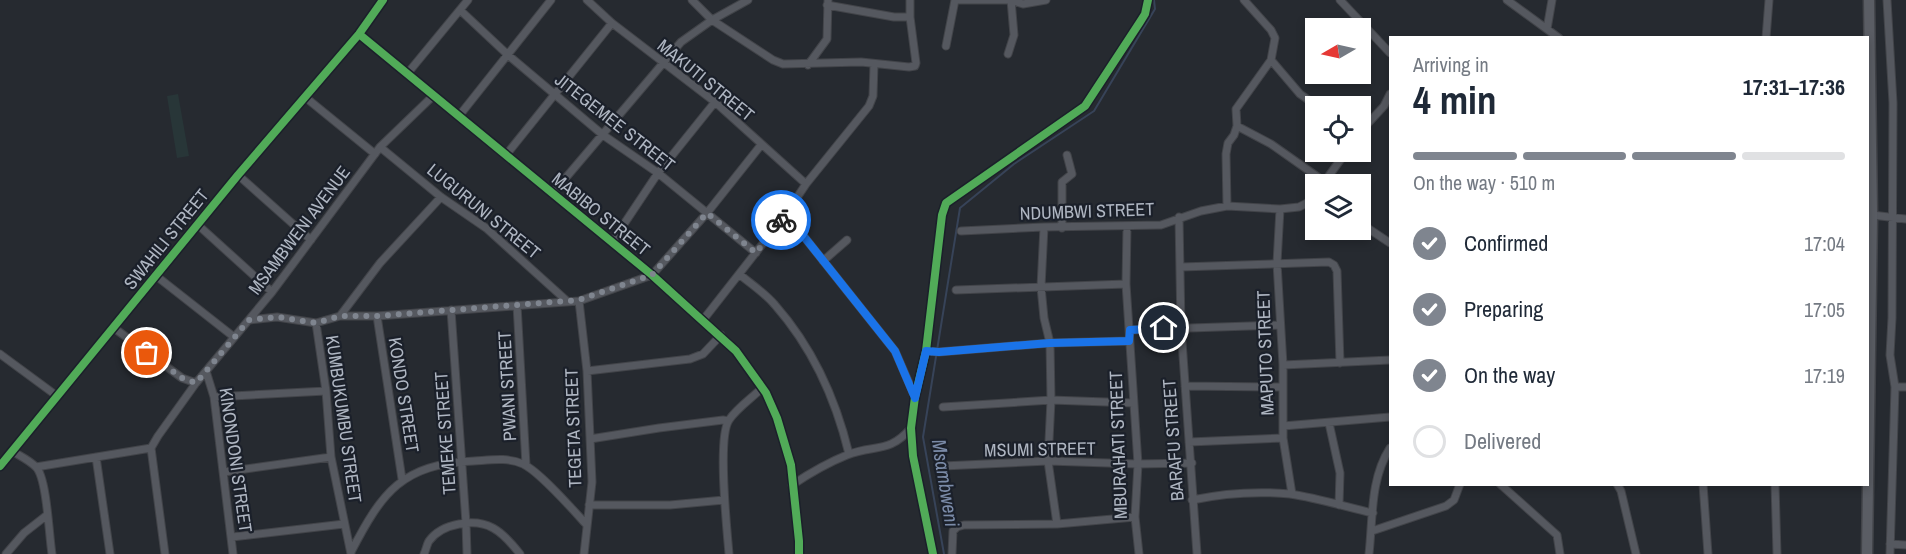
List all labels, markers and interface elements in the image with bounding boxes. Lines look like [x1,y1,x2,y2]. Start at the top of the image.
north arrow [1305,18,1371,84]
map controls [1305,18,1371,240]
street label: MAKUTI STREET [652,33,760,127]
text: Arriving in [1413,51,1489,78]
street label: JITEGEMEE STREET [550,67,680,177]
text: 17:31–17:36 [1743,72,1845,102]
text: 4 min [1413,74,1497,126]
button: locate [1305,96,1371,162]
street label: LUGURUNI STREET [422,157,546,265]
street label: MSAMBWENI AVENUE [242,160,356,300]
street label: MABIBO STREET [547,167,655,261]
text: On the way · 510 m [1413,169,1555,196]
button: layers [1305,174,1371,240]
street label: SWAHILI STREET [118,184,214,294]
courier [751,190,811,250]
street label: NDUMBWI STREET [1019,196,1155,226]
icon: bike [765,204,798,237]
icon: check [1413,227,1446,260]
text: Confirmed [1464,228,1548,258]
text: 17:04 [1804,230,1845,257]
street label: MAPUTO STREET [1250,290,1280,416]
icon: check [1413,293,1446,326]
text: Preparing [1464,294,1543,324]
text: 17:05 [1804,296,1845,323]
pin [1138,302,1189,353]
icon: home [1147,311,1180,344]
pin [121,327,172,378]
street label: PWANI STREET [492,330,522,442]
street label: KUMBUKUMBU STREET [320,334,368,504]
icon: bag [130,336,163,369]
street label: KONDO STREET [383,336,425,454]
icon: check [1413,359,1446,392]
text: On the way [1464,360,1555,390]
text: 17:19 [1804,362,1845,389]
street label: TEGETA STREET [558,368,588,488]
street label: TEMEKE STREET [428,371,462,495]
street label: MBURAHATI STREET [1103,371,1133,519]
street label: BARAFU STREET [1156,378,1190,502]
street label: KINONDONI STREET [213,386,259,534]
text: Delivered [1464,426,1541,456]
street label: MSUMI STREET [984,436,1096,462]
water label: Msambweni [926,437,966,529]

